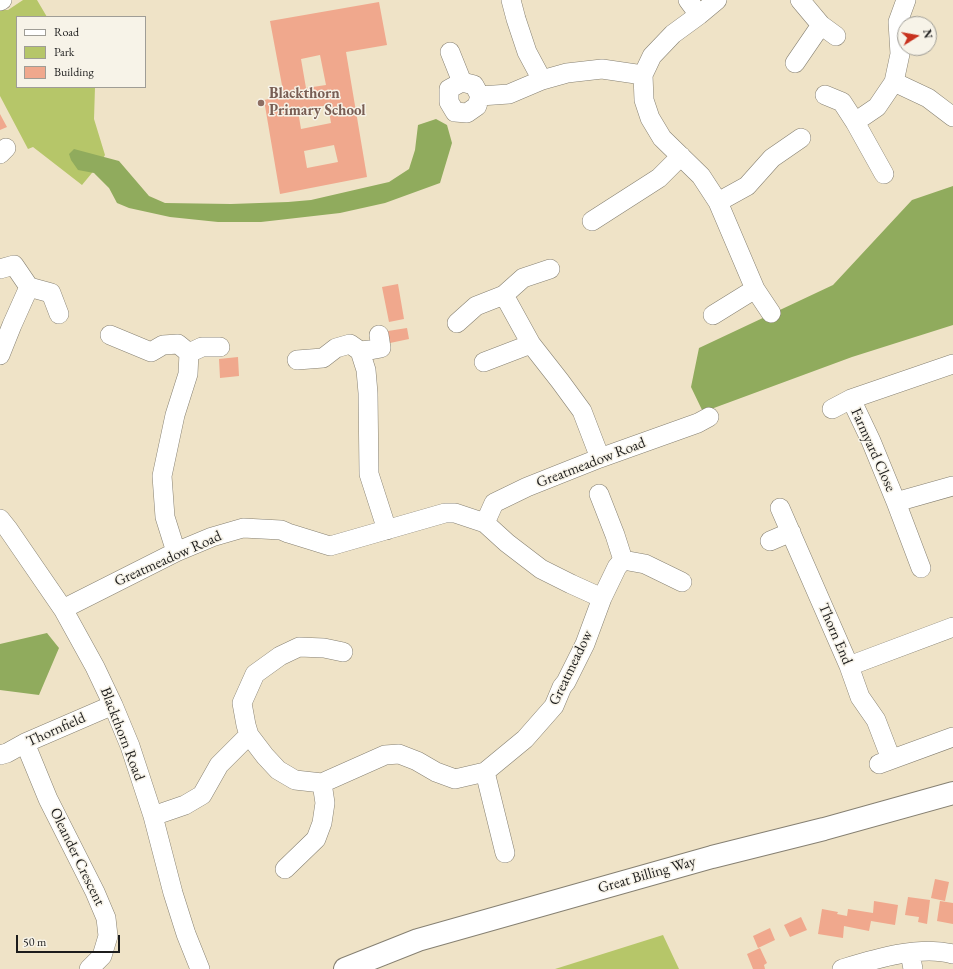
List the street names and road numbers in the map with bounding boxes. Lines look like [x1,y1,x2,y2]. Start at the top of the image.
street label: Farmyard Close [847,405,899,495]
street label: Greatmeadow Road [534,434,648,492]
street label: Greatmeadow Road [112,527,224,591]
street label: Thorn End [814,601,856,667]
street label: Greatmeadow [545,628,597,708]
street label: Blackthorn Road [96,685,148,783]
street label: Thornfield [24,709,88,751]
street label: Oleander Crescent [45,805,109,909]
street label: Great Billing Way [596,852,698,898]

